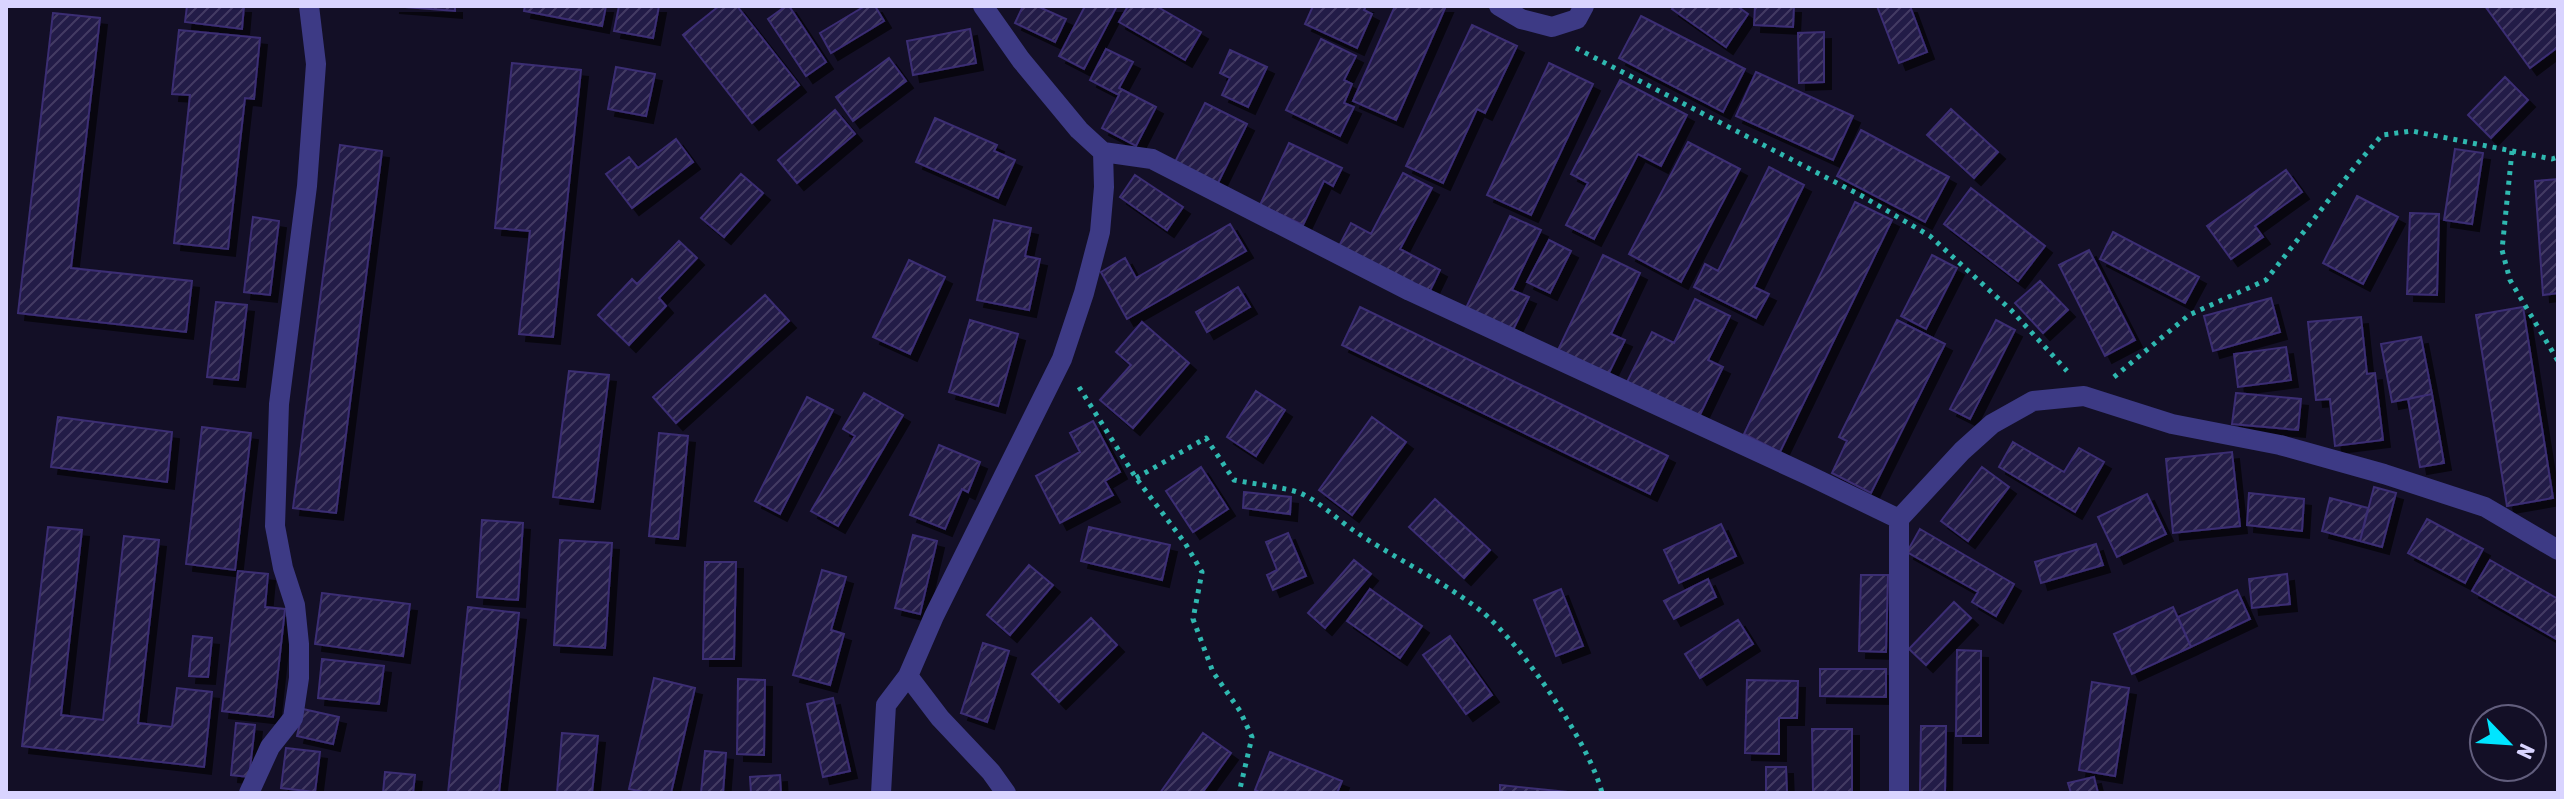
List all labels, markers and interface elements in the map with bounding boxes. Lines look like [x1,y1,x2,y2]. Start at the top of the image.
north arrow [2468,703,2548,783]
text: N [2512,740,2541,763]

